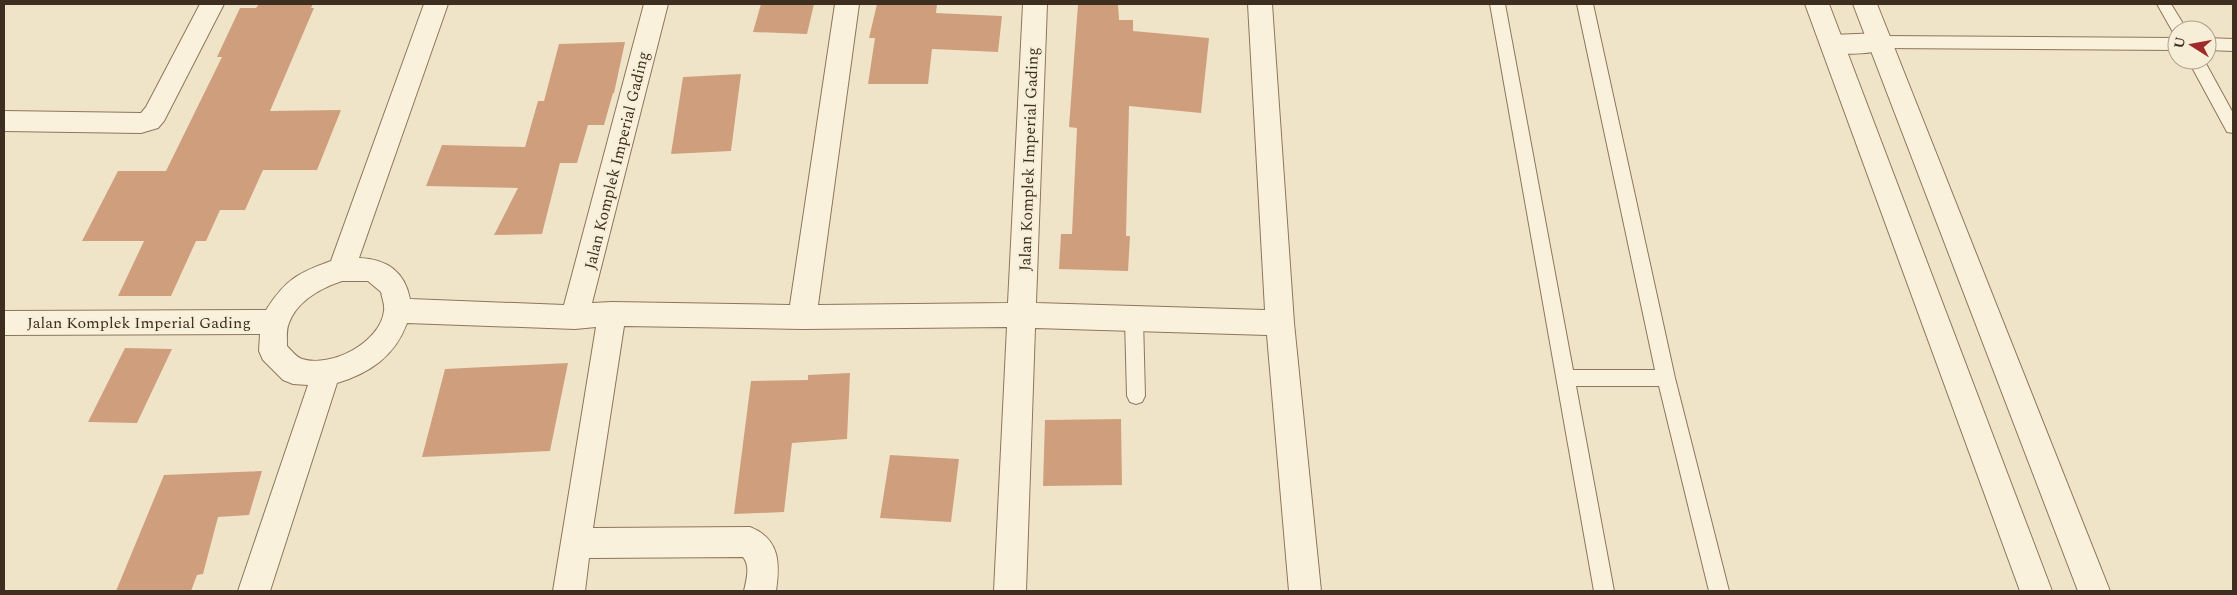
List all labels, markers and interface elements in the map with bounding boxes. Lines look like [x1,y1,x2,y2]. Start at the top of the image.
north arrow [2167,20,2217,70]
text: U [2168,35,2191,50]
street label: Jalan Komplek Imperial Gading [1013,47,1045,271]
street label: Jalan Komplek Imperial Gading [578,49,656,272]
street label: Jalan Komplek Imperial Gading [27,311,251,335]

